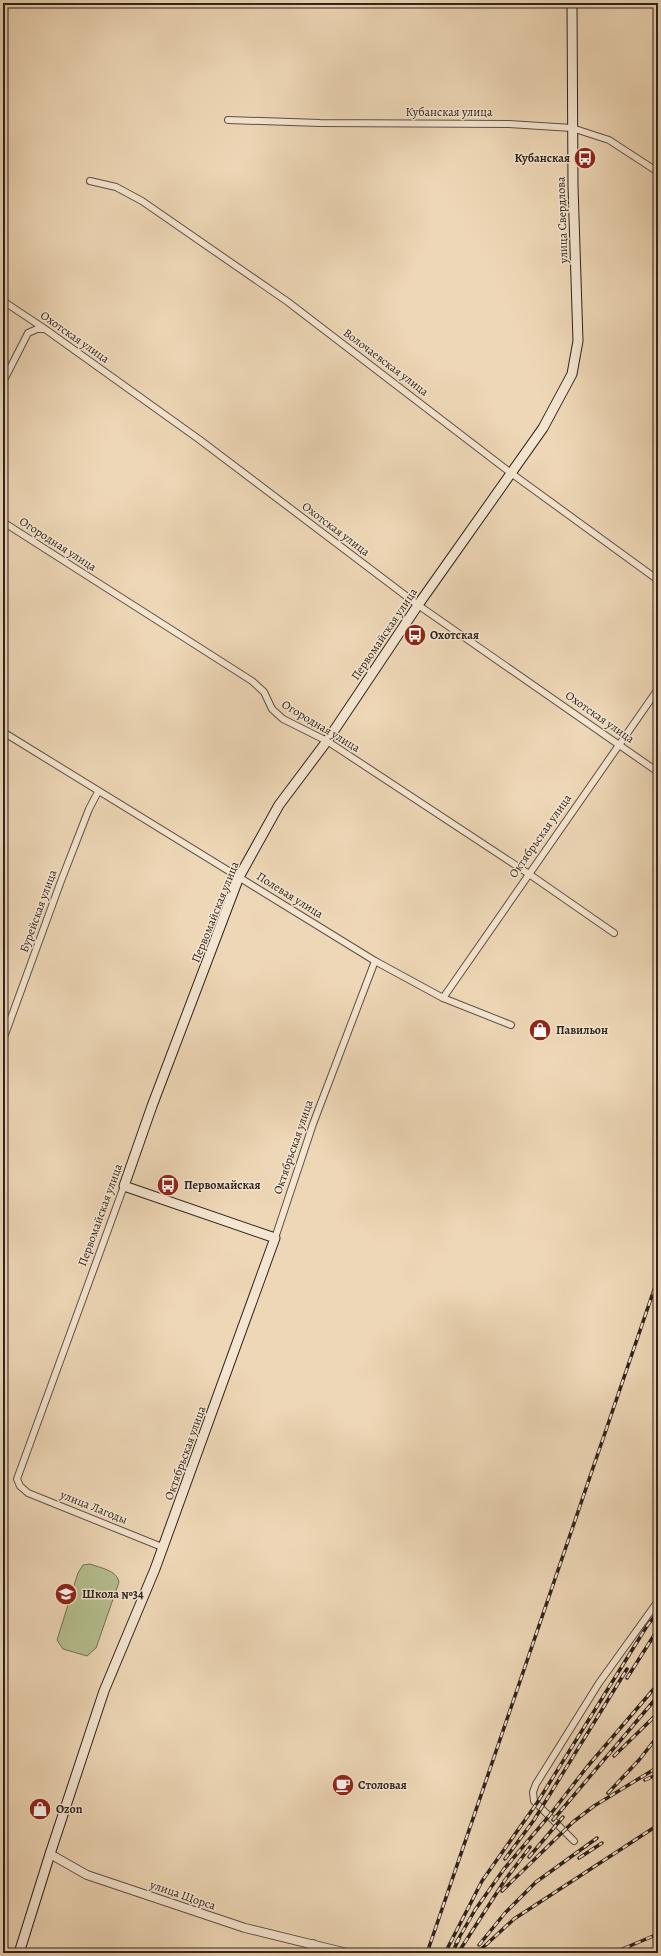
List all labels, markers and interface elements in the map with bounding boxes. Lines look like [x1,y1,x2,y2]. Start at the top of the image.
street label: Кубанская улица [405,104,493,120]
bus stop icon: Кубанская [572,145,598,171]
place label: Кубанская [514,150,570,166]
street label: улица Свердлова [552,176,572,265]
street label: Охотская улица [37,307,113,367]
street label: Волочаевская улица [340,325,432,400]
street label: Охотская улица [299,498,373,560]
street label: Огородная улица [16,513,100,575]
street label: Первомайская улица [347,584,421,683]
bus stop icon: Охотская [402,622,428,648]
place label: Охотская [430,627,479,643]
street label: Охотская улица [562,687,638,747]
street label: Огородная улица [279,696,364,756]
street label: Октябрьская улица [505,790,575,881]
street label: Первомайская улица [187,859,243,965]
street label: Бурейская улица [16,867,61,955]
street label: Полевая улица [254,868,327,922]
shop icon: Павильон [527,1017,553,1043]
place label: Павильон [556,1022,608,1038]
street label: Октябрьская улица [269,1097,317,1196]
street label: Первомайская улица [74,1161,126,1268]
bus stop icon: Первомайская [155,1172,181,1198]
place label: Первомайская [184,1177,261,1193]
street label: Октябрьская улица [161,1403,210,1502]
street label: улица Лагоды [57,1486,130,1528]
school or university icon: Школа №34 [53,1581,79,1607]
place label: Школа №34 [82,1586,144,1602]
cafe icon: Столовая [330,1772,356,1798]
place label: Столовая [358,1777,407,1793]
shop icon: Ozon [27,1796,53,1822]
place label: Ozon [56,1801,83,1817]
street label: улица Щорса [147,1876,218,1914]

